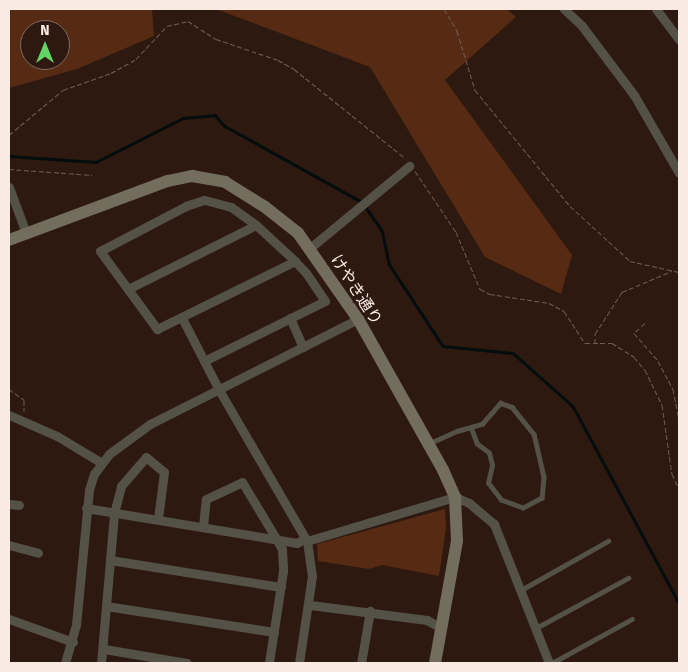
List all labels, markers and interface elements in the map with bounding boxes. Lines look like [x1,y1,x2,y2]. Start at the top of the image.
north arrow [20,20,70,70]
text: N [40,22,50,39]
street label: けやき通り [326,251,386,329]

